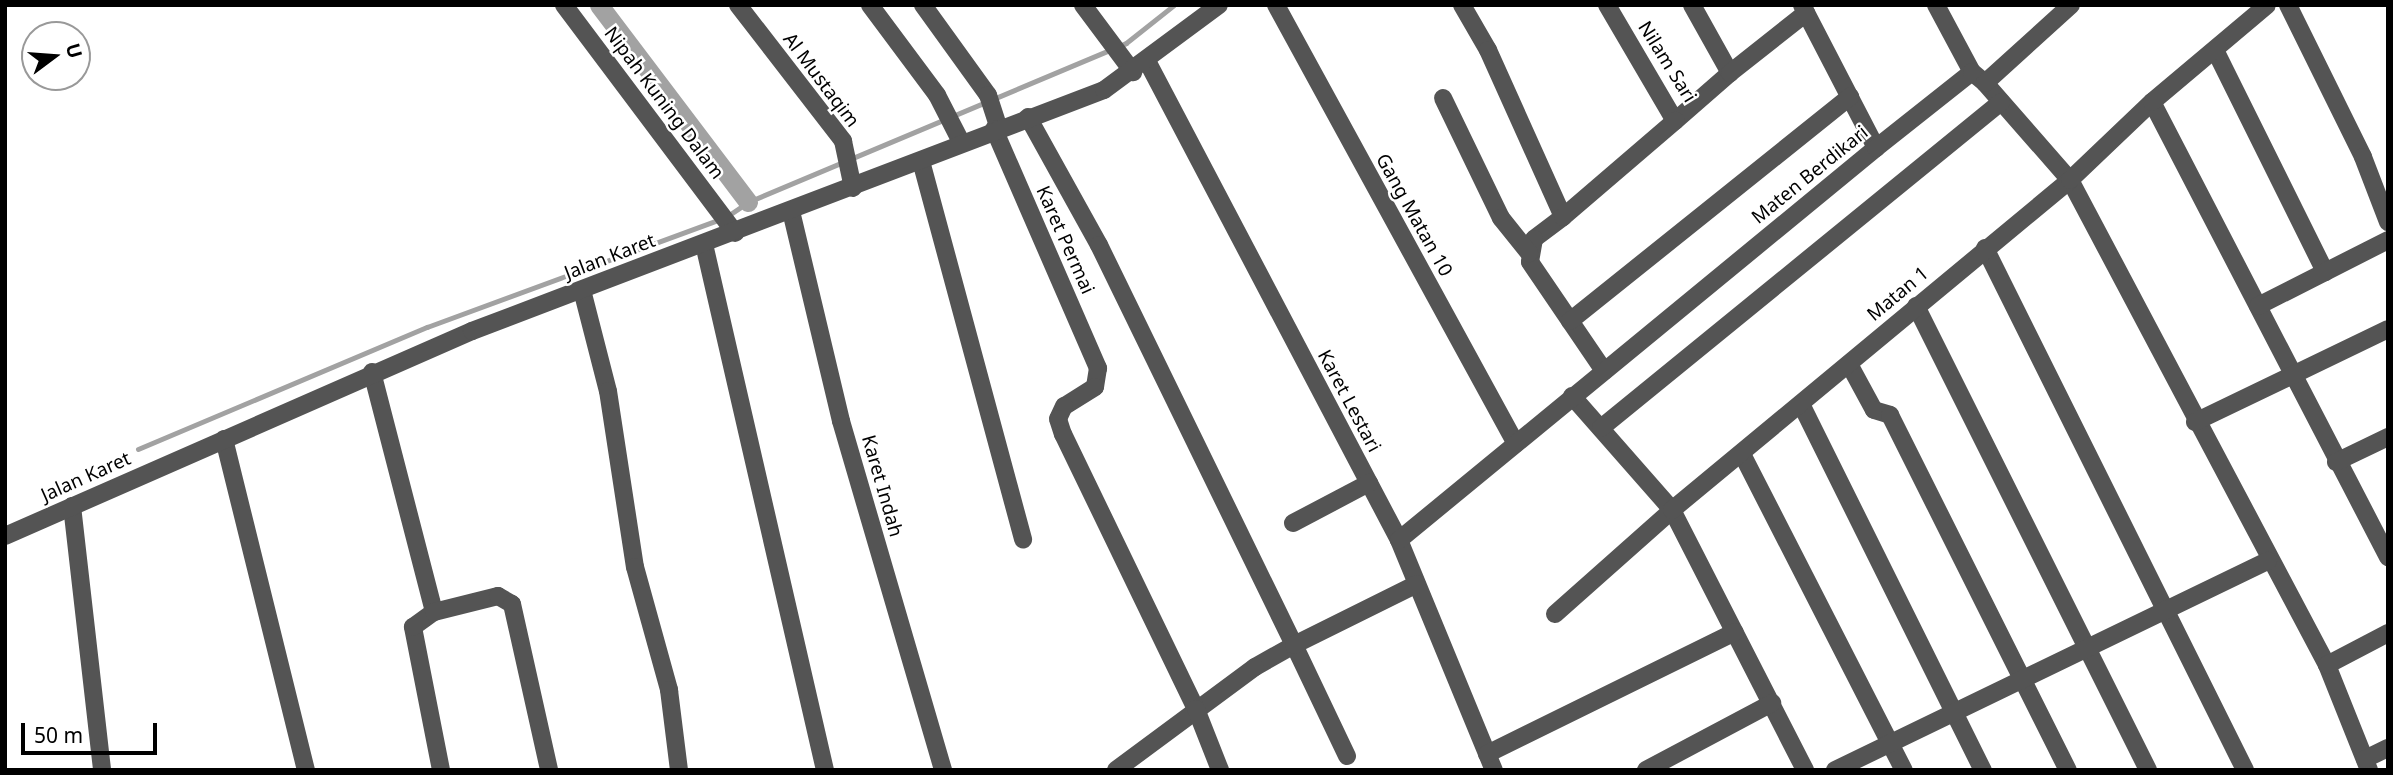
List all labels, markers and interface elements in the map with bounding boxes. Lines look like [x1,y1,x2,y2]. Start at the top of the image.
street label: Nilam Sari [1633,17,1701,107]
north arrow [21,21,91,91]
street label: Nipah Kuning Dalam [599,22,729,184]
street label: Al Mustaqim [778,28,864,132]
text: U [60,40,89,61]
street label: Maten Berdikari [1747,121,1873,229]
street label: Gang Matan 10 [1371,150,1457,280]
street label: Karet Permai [1031,182,1099,298]
street label: Jalan Karet [561,229,659,285]
street label: Matan 1 [1863,262,1933,326]
street label: Karet Lestari [1313,346,1385,456]
street label: Karet Indah [857,433,907,539]
street label: Jalan Karet [38,447,134,507]
scale bar [24,708,161,752]
text: 50 m [34,721,83,749]

